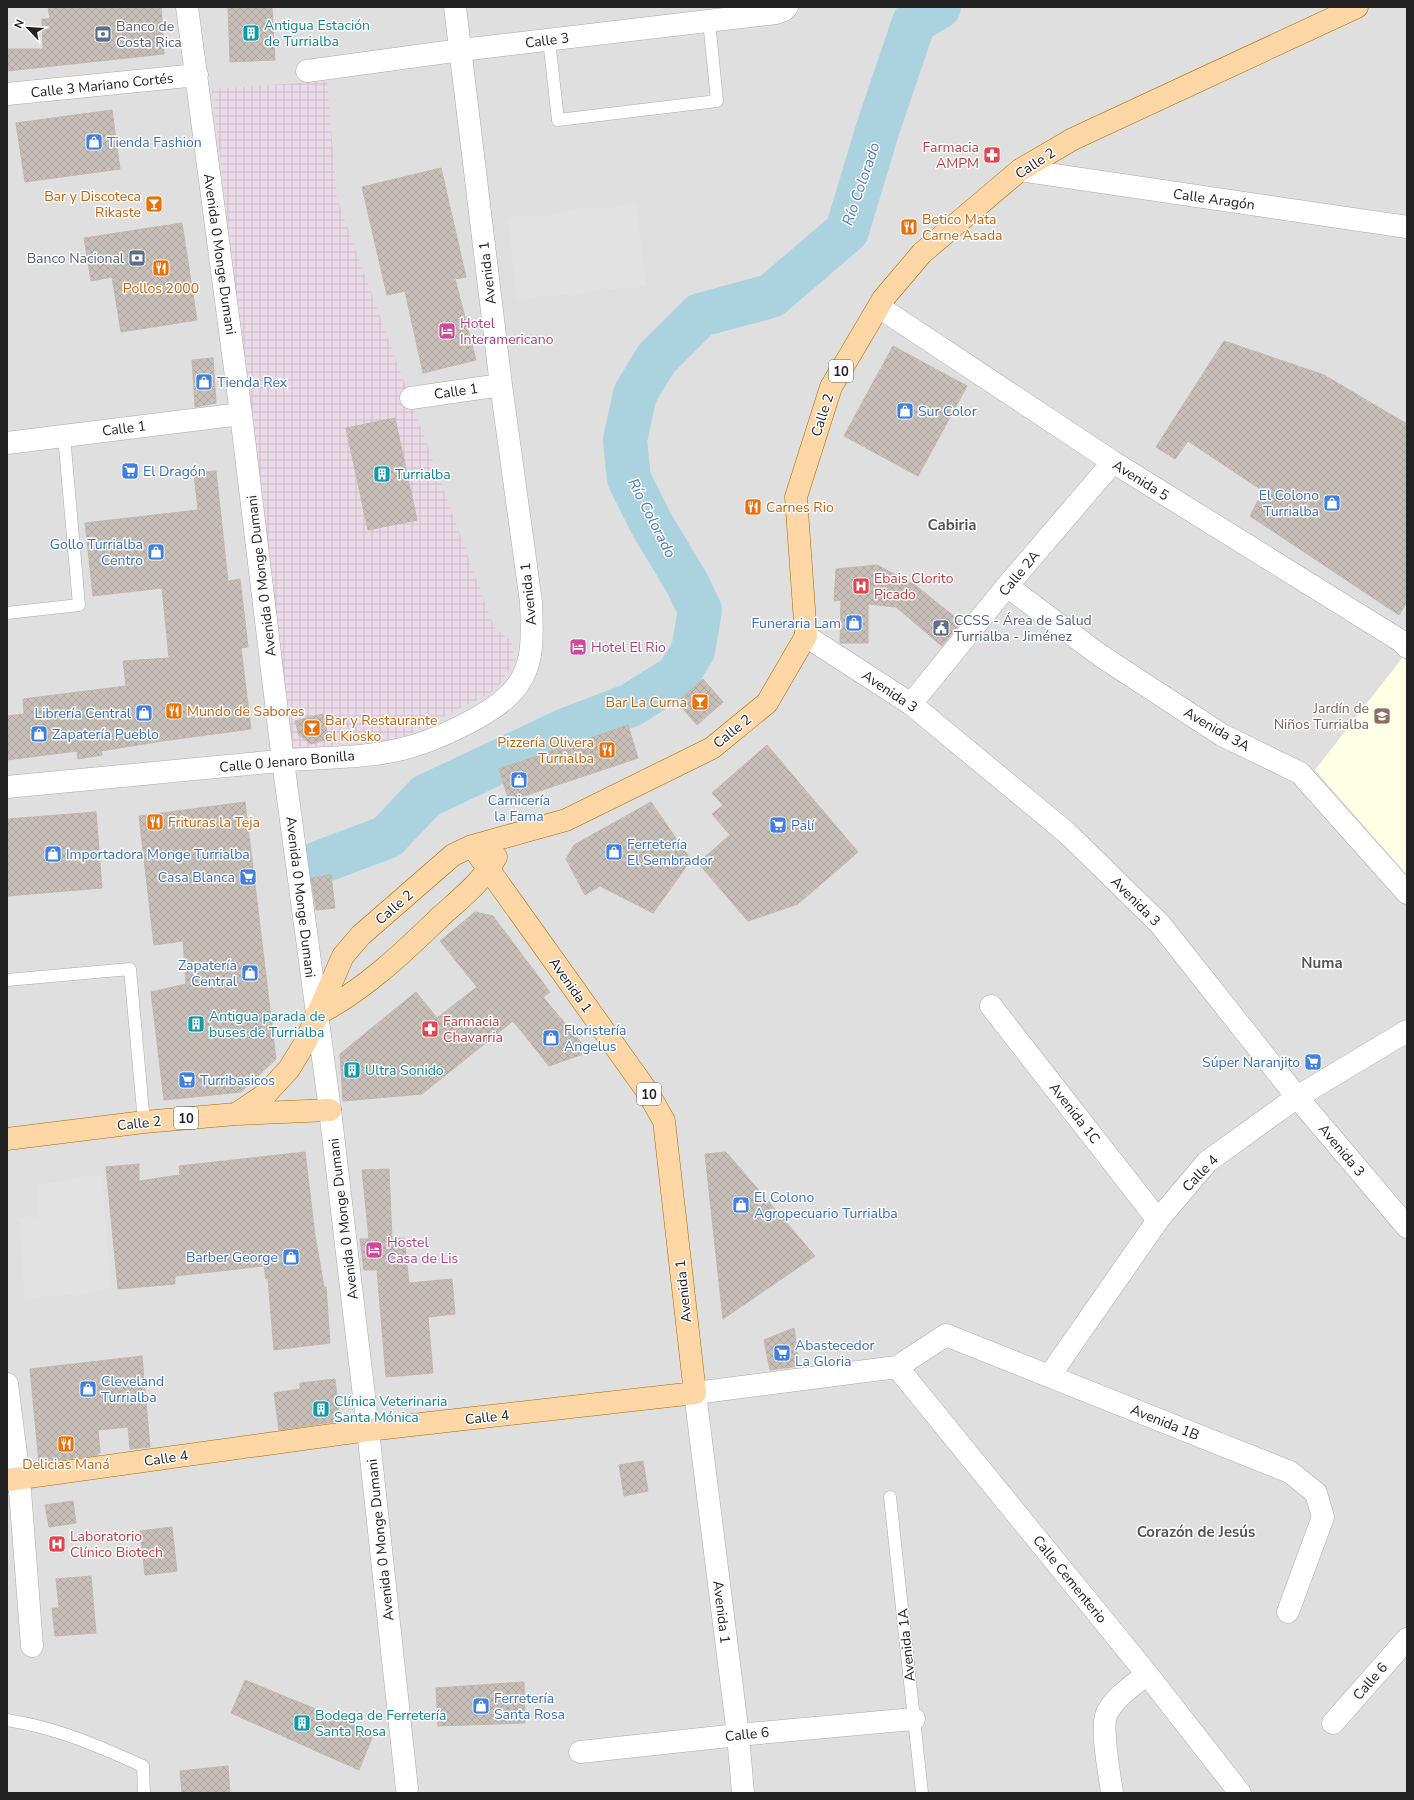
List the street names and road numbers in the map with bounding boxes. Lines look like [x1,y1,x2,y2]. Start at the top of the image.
street label: Calle 3 [524,28,570,53]
street label: Calle 3 Mariano Cortés [30,69,175,102]
street label: Calle 2 [1012,143,1059,183]
street label: Avenida 0 Monge Dumani [199,172,240,336]
street label: Calle Aragón [1172,184,1256,215]
street label: Avenida 1 [474,240,501,305]
road number: 10 [829,360,853,382]
street label: Calle 1 [433,379,479,404]
street label: Calle 2 [807,391,838,439]
street label: Calle 1 [101,416,147,441]
street label: Avenida 5 [1109,456,1173,505]
street label: Avenida 0 Monge Dumani [242,494,281,658]
street label: Calle 2A [995,546,1044,600]
street label: Avenida 1 [516,562,541,626]
street label: Avenida 3 [858,666,921,717]
street label: Avenida 3A [1180,703,1253,756]
street label: Calle 2 [709,710,755,753]
street label: Calle 0 Jenaro Bonilla [219,746,355,777]
street label: Avenida 0 Monge Dumani [281,815,320,979]
street label: Avenida 3 [1107,872,1165,930]
street label: Calle 2 [371,886,417,929]
street label: Avenida 1 [545,954,596,1017]
street label: Avenida 1C [1045,1079,1104,1148]
road number: 10 [637,1083,661,1105]
road number: 10 [174,1107,198,1129]
street label: Calle 2 [116,1112,162,1135]
street label: Avenida 3 [1314,1120,1369,1181]
street label: Avenida 0 Monge Dumani [324,1137,363,1301]
street label: Calle 4 [1178,1151,1223,1196]
street label: Avenida 1 [671,1259,696,1323]
street label: Avenida 1B [1128,1400,1202,1445]
street label: Calle 4 [464,1406,510,1429]
street label: Calle 4 [143,1446,189,1471]
street label: Avenida 0 Monge Dumani [363,1458,398,1622]
street label: Calle Cementerio [1028,1531,1111,1627]
street label: Avenida 1 [708,1580,735,1645]
street label: Avenida 1A [893,1607,920,1682]
street label: Calle 6 [1349,1658,1392,1704]
street label: Calle 6 [724,1723,770,1746]

